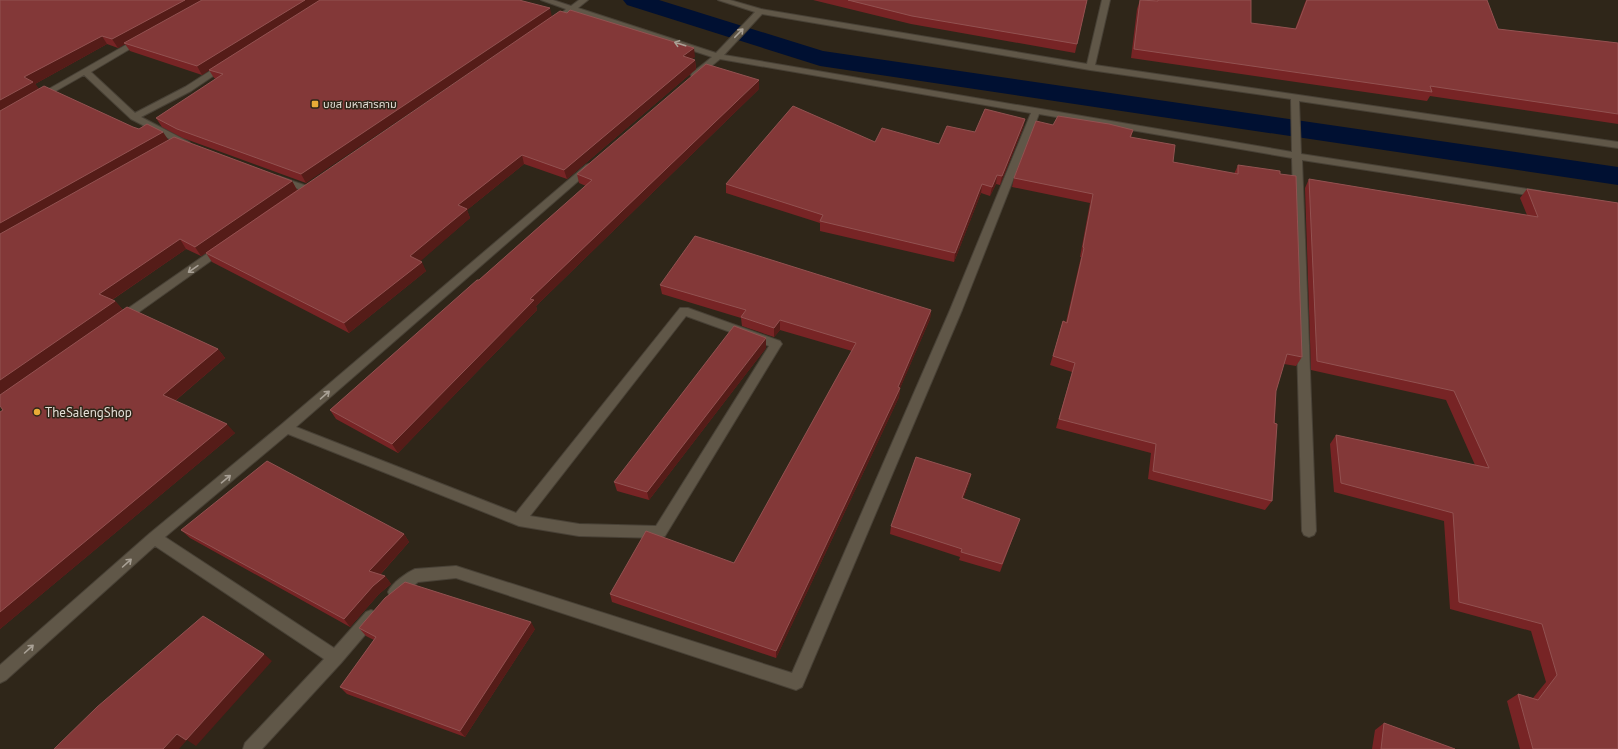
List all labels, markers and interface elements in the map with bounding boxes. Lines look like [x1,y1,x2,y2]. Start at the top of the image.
one-way arrow [734,29,743,39]
one-way arrow [674,40,687,47]
place label: บขส มหาสารคาม [323,97,397,111]
marker: บขส มหาสารคาม [310,99,320,109]
one-way arrow [188,265,199,273]
one-way arrow [320,390,330,400]
place label: TheSalengShop [45,404,132,421]
marker: TheSalengShop [32,407,42,417]
one-way arrow [220,474,231,483]
one-way arrow [121,558,132,567]
one-way arrow [24,644,34,653]

